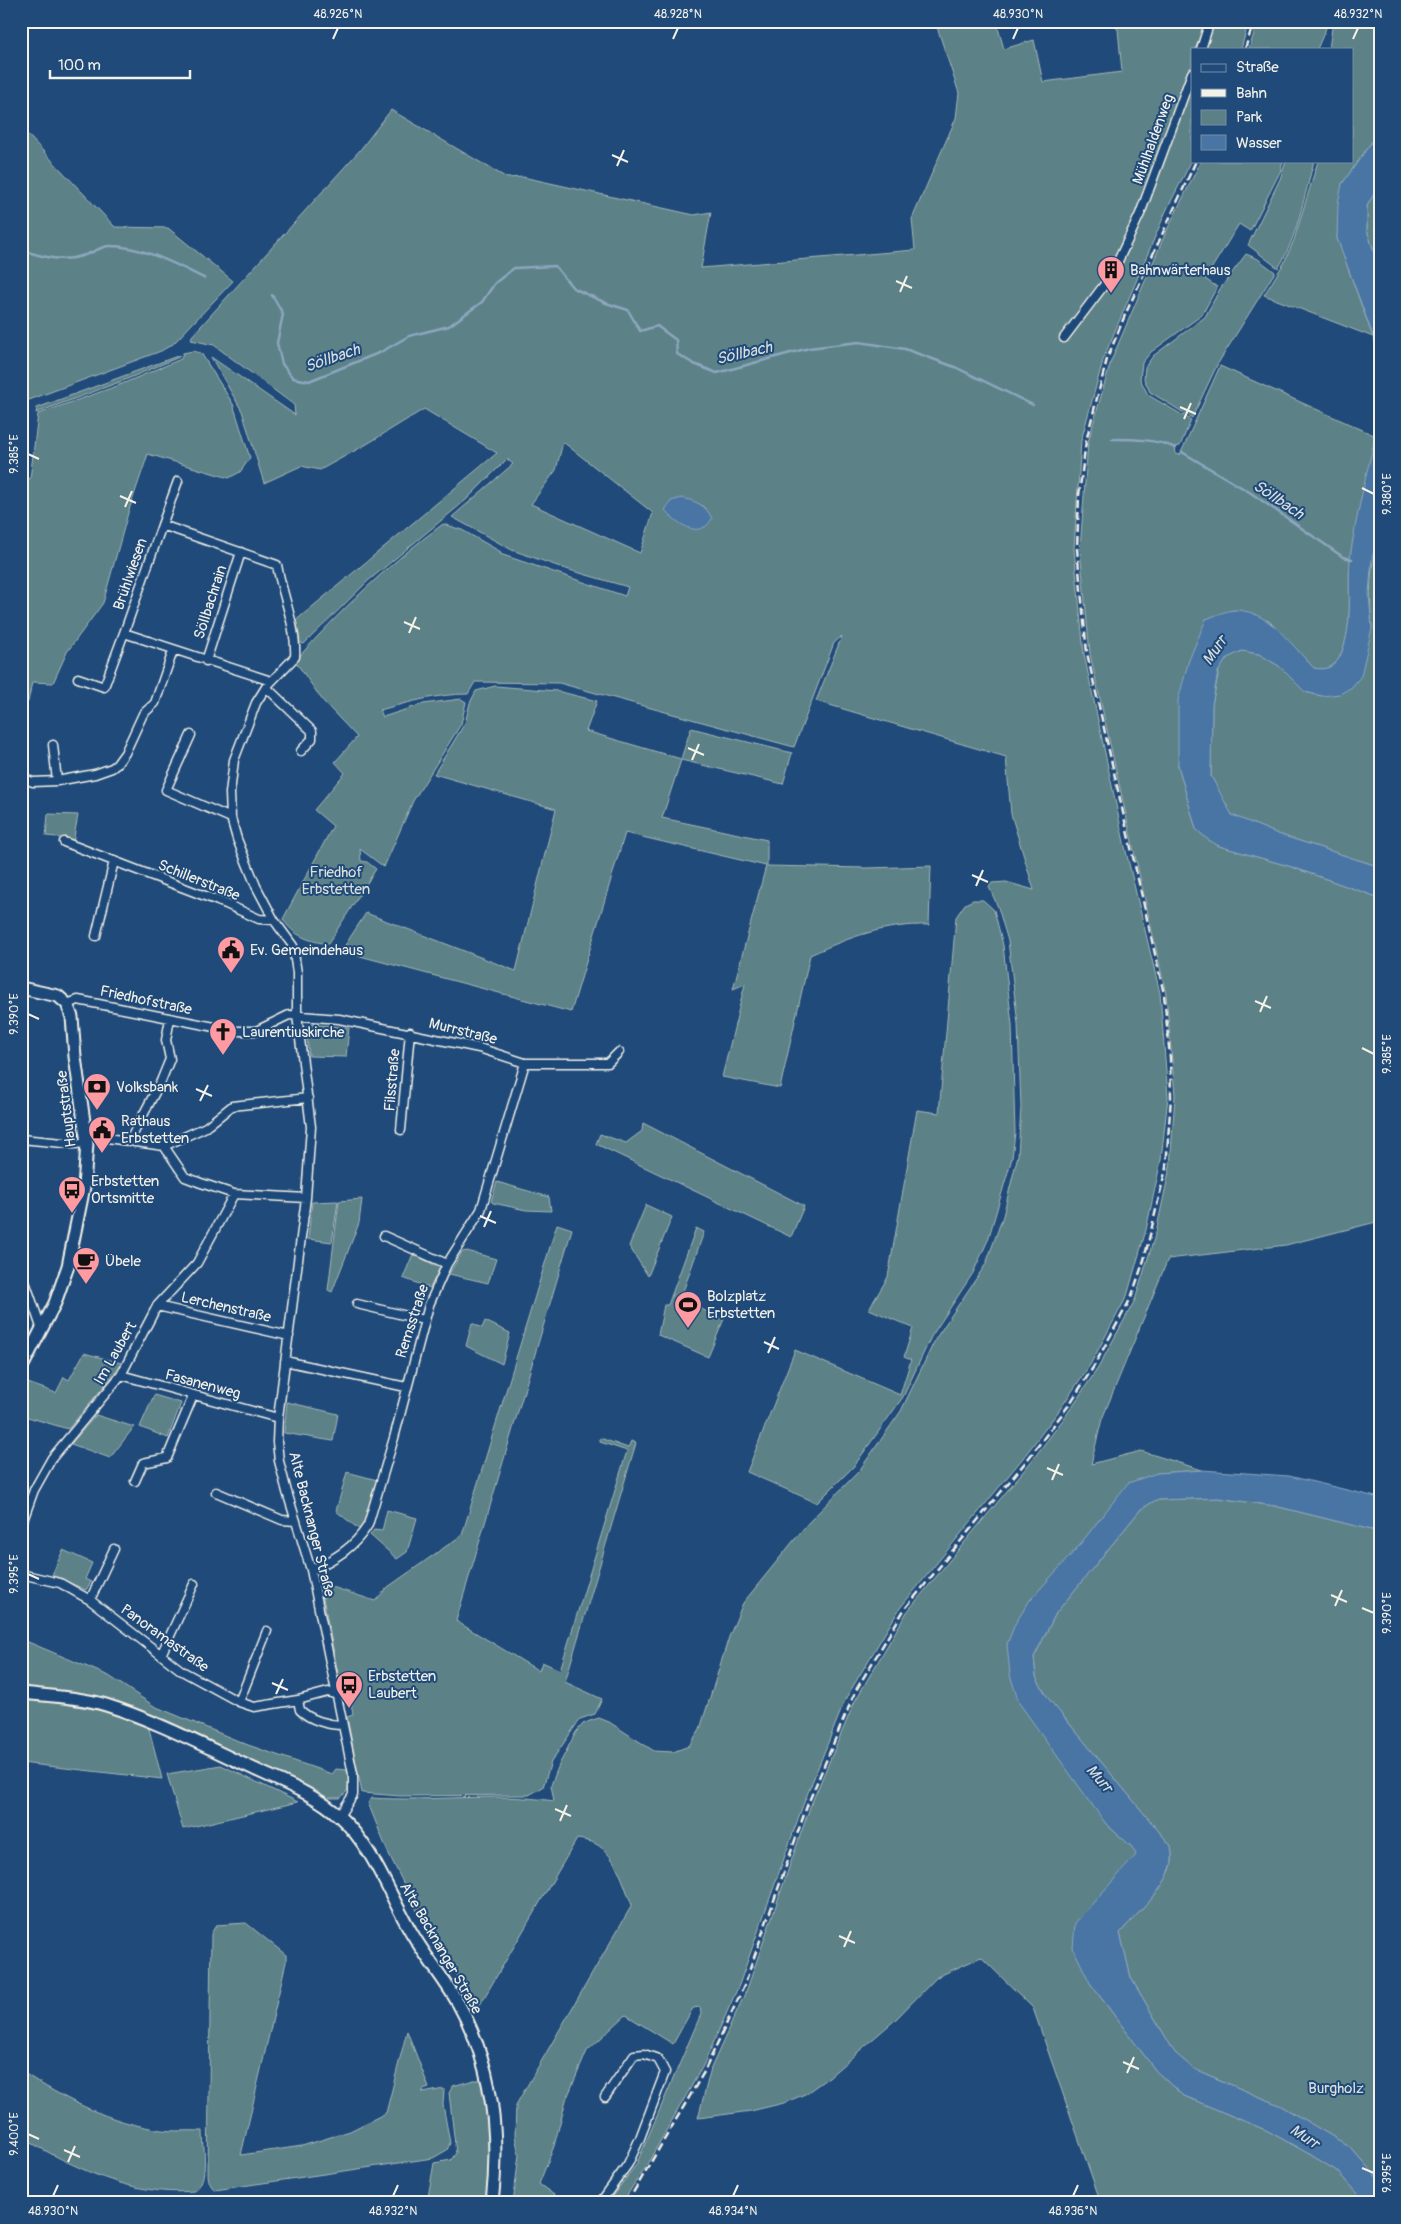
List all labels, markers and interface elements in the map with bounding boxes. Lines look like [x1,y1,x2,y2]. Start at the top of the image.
text: 48.926°N [314,7,362,22]
text: 48.928°N [654,7,702,22]
text: 48.930°N [993,7,1043,22]
text: 48.932°N [1334,7,1382,22]
scale bar [50,48,190,80]
legend [1191,48,1354,162]
text: 100 m [58,56,101,75]
text: Straße [1236,58,1279,77]
text: Bahn [1236,84,1267,103]
street label: Mühlhaldenweg [1128,91,1179,187]
text: Park [1236,108,1263,127]
text: Wasser [1236,134,1283,153]
building icon: Bahnwärterhaus [1096,255,1126,294]
place label: Bahnwärterhaus [1130,261,1231,280]
water label: Söllbach [714,337,776,369]
water label: Söllbach [302,339,364,377]
text: 9.385°E [7,434,22,474]
text: 9.380°E [1380,473,1395,515]
water label: Söllbach [1249,476,1309,525]
street label: Brühlwiesen [109,536,152,613]
street label: Söllbachrain [190,563,231,641]
water label: Murr [1198,630,1233,669]
street label: Schillerstraße [155,855,243,906]
park label: Friedhof Erbstetten [302,863,370,899]
public building icon: Ev. Gemeindehaus [216,935,246,974]
place label: Ev. Gemeindehaus [250,941,363,960]
street label: Friedhofstraße [98,981,194,1020]
text: 9.390°E [7,993,22,1035]
street label: Murrstraße [427,1014,500,1049]
church icon: Laurentiuskirche [208,1017,238,1056]
place label: Laurentiuskirche [242,1023,345,1042]
text: 9.385°E [1380,1034,1395,1074]
street label: Filsstraße [380,1047,405,1112]
street label: Hauptstraße [52,1069,81,1149]
bank icon: Volksbank [82,1072,112,1111]
place label: Volksbank [116,1078,179,1097]
place label: Rathaus Erbstetten [121,1112,189,1148]
public building icon: Rathaus Erbstetten [87,1115,117,1154]
place label: Erbstetten Ortsmitte [91,1172,159,1208]
bus stop icon: Erbstetten Ortsmitte [57,1175,87,1214]
cafe icon: Übele [71,1246,101,1285]
place label: Übele [105,1252,142,1271]
street label: Remsstraße [392,1281,433,1360]
place label: Bolzplatz Erbstetten [707,1287,775,1323]
street label: Lerchenstraße [179,1288,273,1327]
sports icon: Bolzplatz Erbstetten [673,1290,703,1329]
street label: Im Laubert [90,1318,142,1388]
street label: Fasanenweg [163,1365,243,1404]
street label: Alte Backnanger Straße [284,1449,339,1599]
text: 9.395°E [7,1554,22,1594]
text: 9.390°E [1380,1592,1395,1634]
street label: Panoramastraße [117,1600,213,1677]
place label: Erbstetten Laubert [368,1667,436,1703]
bus stop icon: Erbstetten Laubert [334,1670,364,1709]
water label: Murr [1082,1760,1118,1799]
street label: Alte Backnanger Straße [395,1879,486,2018]
park label: Burgholz [1308,2079,1364,2098]
text: 9.400°E [7,2112,22,2156]
water label: Murr [1286,2120,1325,2155]
text: 9.395°E [1380,2153,1395,2193]
text: 48.930°N [28,2204,78,2219]
text: 48.932°N [369,2204,417,2219]
text: 48.934°N [709,2204,757,2219]
text: 48.936°N [1049,2204,1097,2219]

